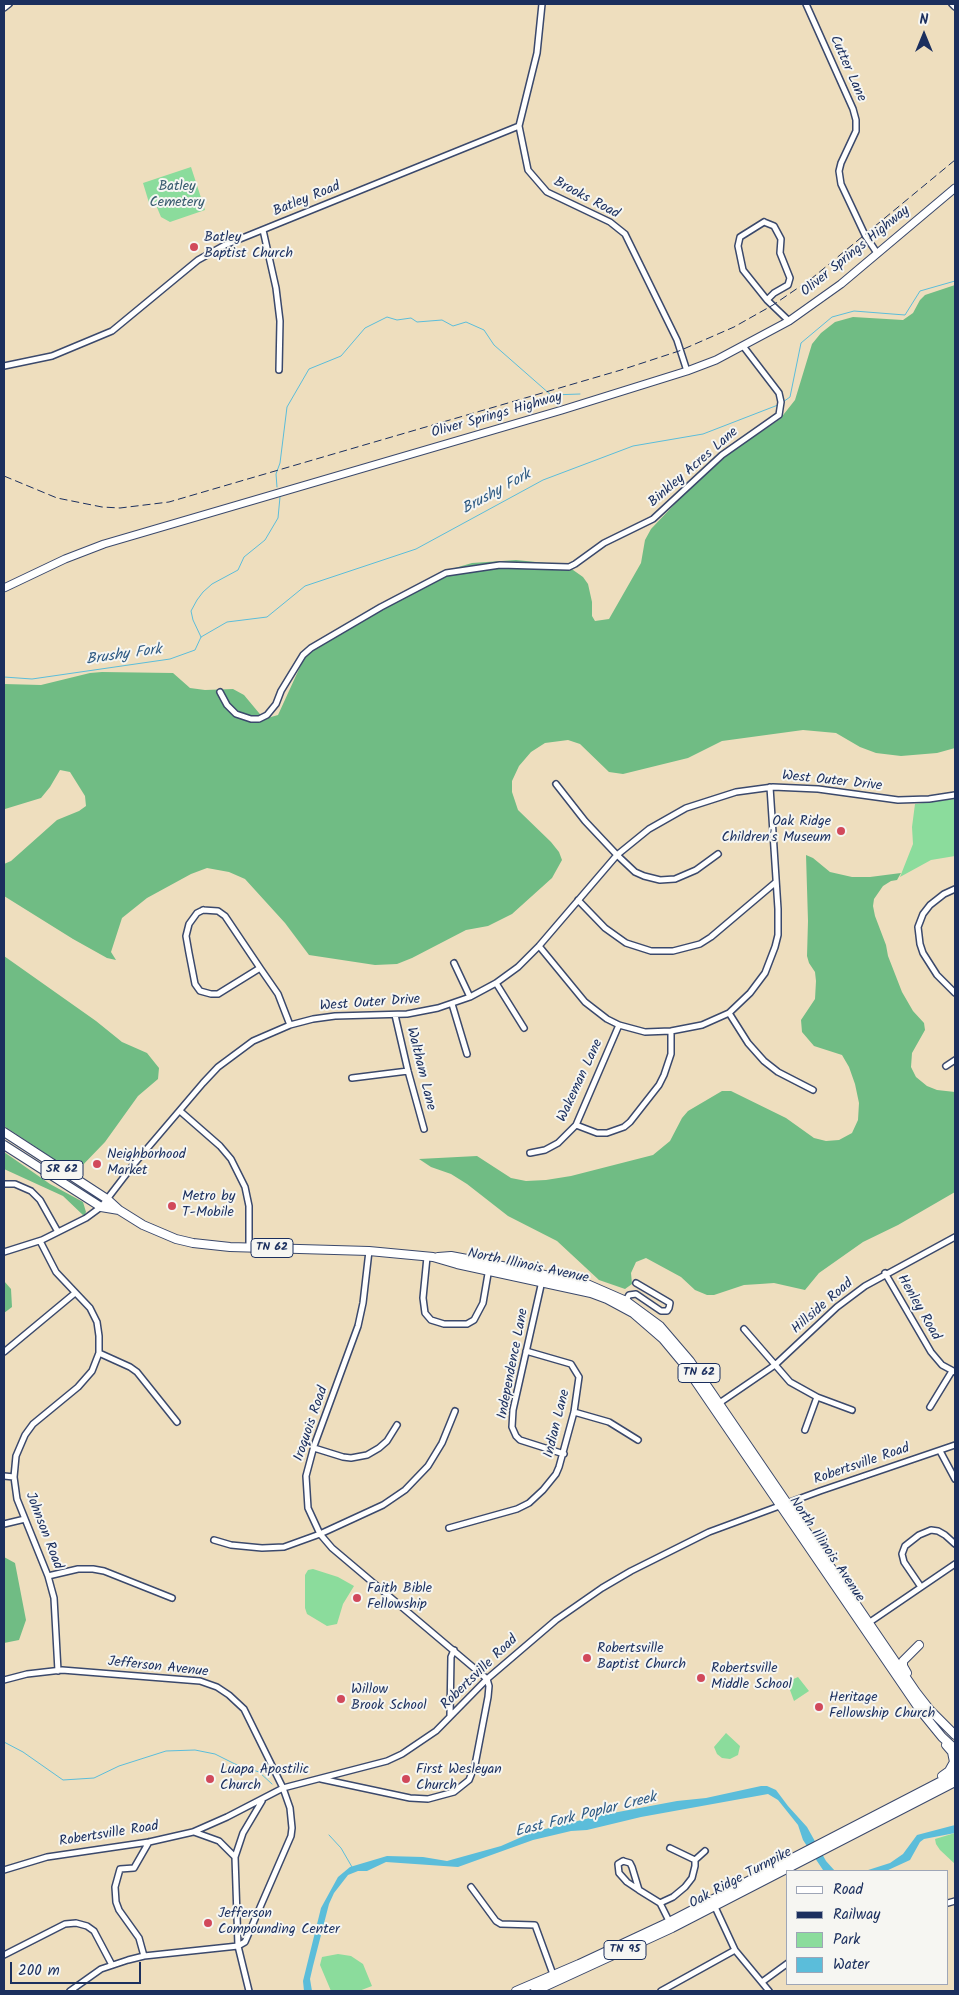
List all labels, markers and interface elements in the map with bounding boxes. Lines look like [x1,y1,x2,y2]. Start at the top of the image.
text: N [920,9,928,31]
north arrow [899,10,949,60]
street label: Cutter Lane [825,33,869,105]
street label: Brooks Road [550,175,622,223]
street label: Batley Road [271,179,343,221]
park label: Batley Cemetery [149,180,205,212]
street label: Oliver Springs Highway [798,203,914,301]
place label: Batley Baptist Church [204,231,293,264]
marker: Batley Baptist Church [188,241,200,253]
street label: Oliver Springs Highway [430,389,564,443]
street label: Binkley Acres Lane [646,424,742,512]
water label: Brushy Fork [459,467,535,519]
water label: Brushy Fork [85,642,163,670]
street label: West Outer Drive [781,768,883,796]
place label: Oak Ridge Children's Museum [721,815,831,848]
marker: Oak Ridge Children's Museum [835,825,847,837]
street label: West Outer Drive [319,992,421,1016]
street label: Waltham Lane [402,1026,438,1112]
street label: Wakeman Lane [555,1037,607,1125]
place label: Neighborhood Market [107,1148,186,1180]
marker: Neighborhood Market [91,1158,103,1170]
road number: SR 62 [41,1160,83,1180]
place label: Metro by T-Mobile [182,1190,235,1222]
marker: Metro by T-Mobile [166,1200,178,1212]
road number: TN 62 [251,1238,293,1258]
street label: North Illinois Avenue [466,1246,590,1288]
street label: Henley Road [892,1272,944,1344]
street label: Hillside Road [789,1276,857,1338]
street label: Independence Lane [495,1307,533,1421]
road number: TN 62 [678,1364,720,1382]
street label: Iroquois Road [291,1384,333,1464]
street label: Indian Lane [541,1388,575,1460]
street label: Robertsville Road [812,1441,912,1489]
street label: Johnson Road [21,1490,65,1572]
street label: North Illinois Avenue [785,1494,867,1606]
place label: Faith Bible Fellowship [367,1582,432,1614]
marker: Faith Bible Fellowship [351,1592,363,1604]
street label: Robertsville Road [438,1632,522,1714]
place label: Robertsville Baptist Church [597,1642,686,1674]
marker: Robertsville Baptist Church [581,1652,593,1664]
street label: Jefferson Avenue [107,1654,209,1682]
place label: Robertsville Middle School [711,1662,792,1694]
marker: Robertsville Middle School [695,1672,707,1684]
place label: Willow Brook School [351,1683,427,1715]
place label: Heritage Fellowship Church [829,1691,935,1724]
marker: Willow Brook School [335,1693,347,1705]
marker: Heritage Fellowship Church [813,1701,825,1713]
place label: Luapa Apostilic Church [220,1763,309,1795]
place label: First Wesleyan Church [416,1763,502,1795]
marker: Luapa Apostilic Church [204,1773,216,1785]
marker: First Wesleyan Church [400,1773,412,1785]
water label: East Fork Poplar Creek [513,1790,659,1842]
street label: Robertsville Road [58,1819,160,1851]
street label: Oak Ridge Turnpike [687,1845,795,1913]
legend [786,1870,949,1985]
text: Road [833,1878,863,1902]
text: Railway [833,1903,880,1927]
place label: Jefferson Compounding Center [218,1907,340,1940]
marker: Jefferson Compounding Center [202,1917,214,1929]
text: Park [833,1928,860,1952]
road number: TN 95 [604,1940,646,1960]
scale bar [12,1952,144,1984]
text: Water [833,1953,869,1977]
text: 200 m [18,1959,60,1983]

